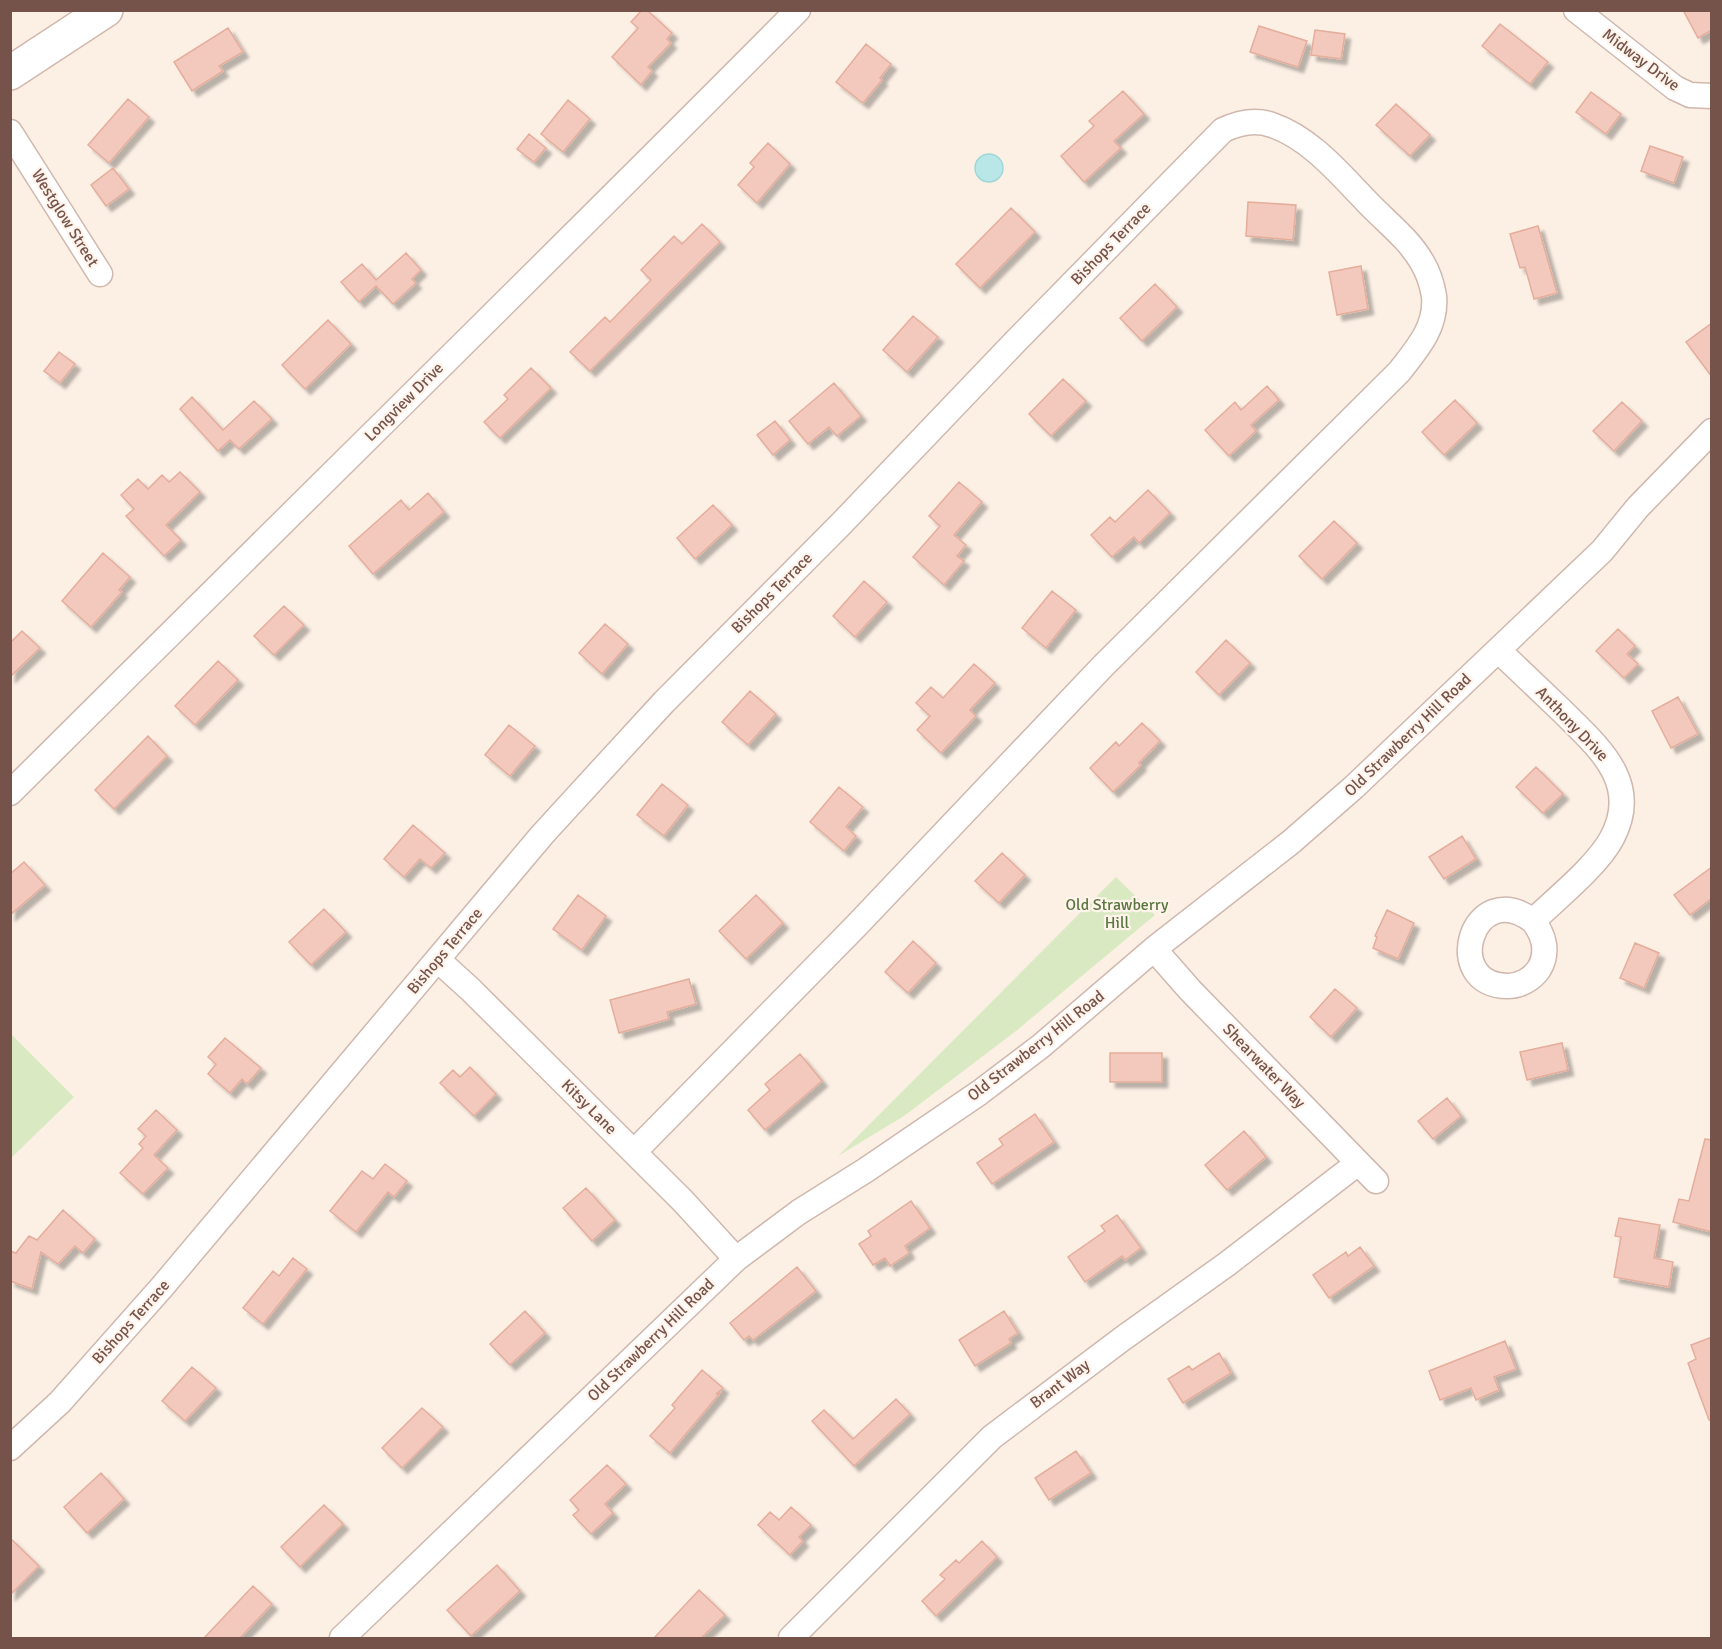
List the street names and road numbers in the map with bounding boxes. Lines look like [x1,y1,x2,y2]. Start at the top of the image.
street label: Midway Drive [1598,24,1684,96]
street label: Westglow Street [27,165,103,271]
street label: Bishops Terrace [1067,199,1155,289]
street label: Longview Drive [360,358,448,446]
street label: Bishops Terrace [727,548,817,638]
street label: Old Strawberry Hill Road [1340,669,1476,801]
street label: Anthony Drive [1531,682,1613,766]
street label: Bishops Terrace [403,904,487,998]
street label: Old Strawberry Hill Road [963,986,1109,1106]
street label: Shearwater Way [1218,1019,1310,1113]
street label: Kitsy Lane [557,1075,621,1139]
street label: Old Strawberry Hill Road [583,1274,719,1406]
street label: Bishops Terrace [88,1276,174,1368]
street label: Brant Way [1026,1355,1094,1413]

